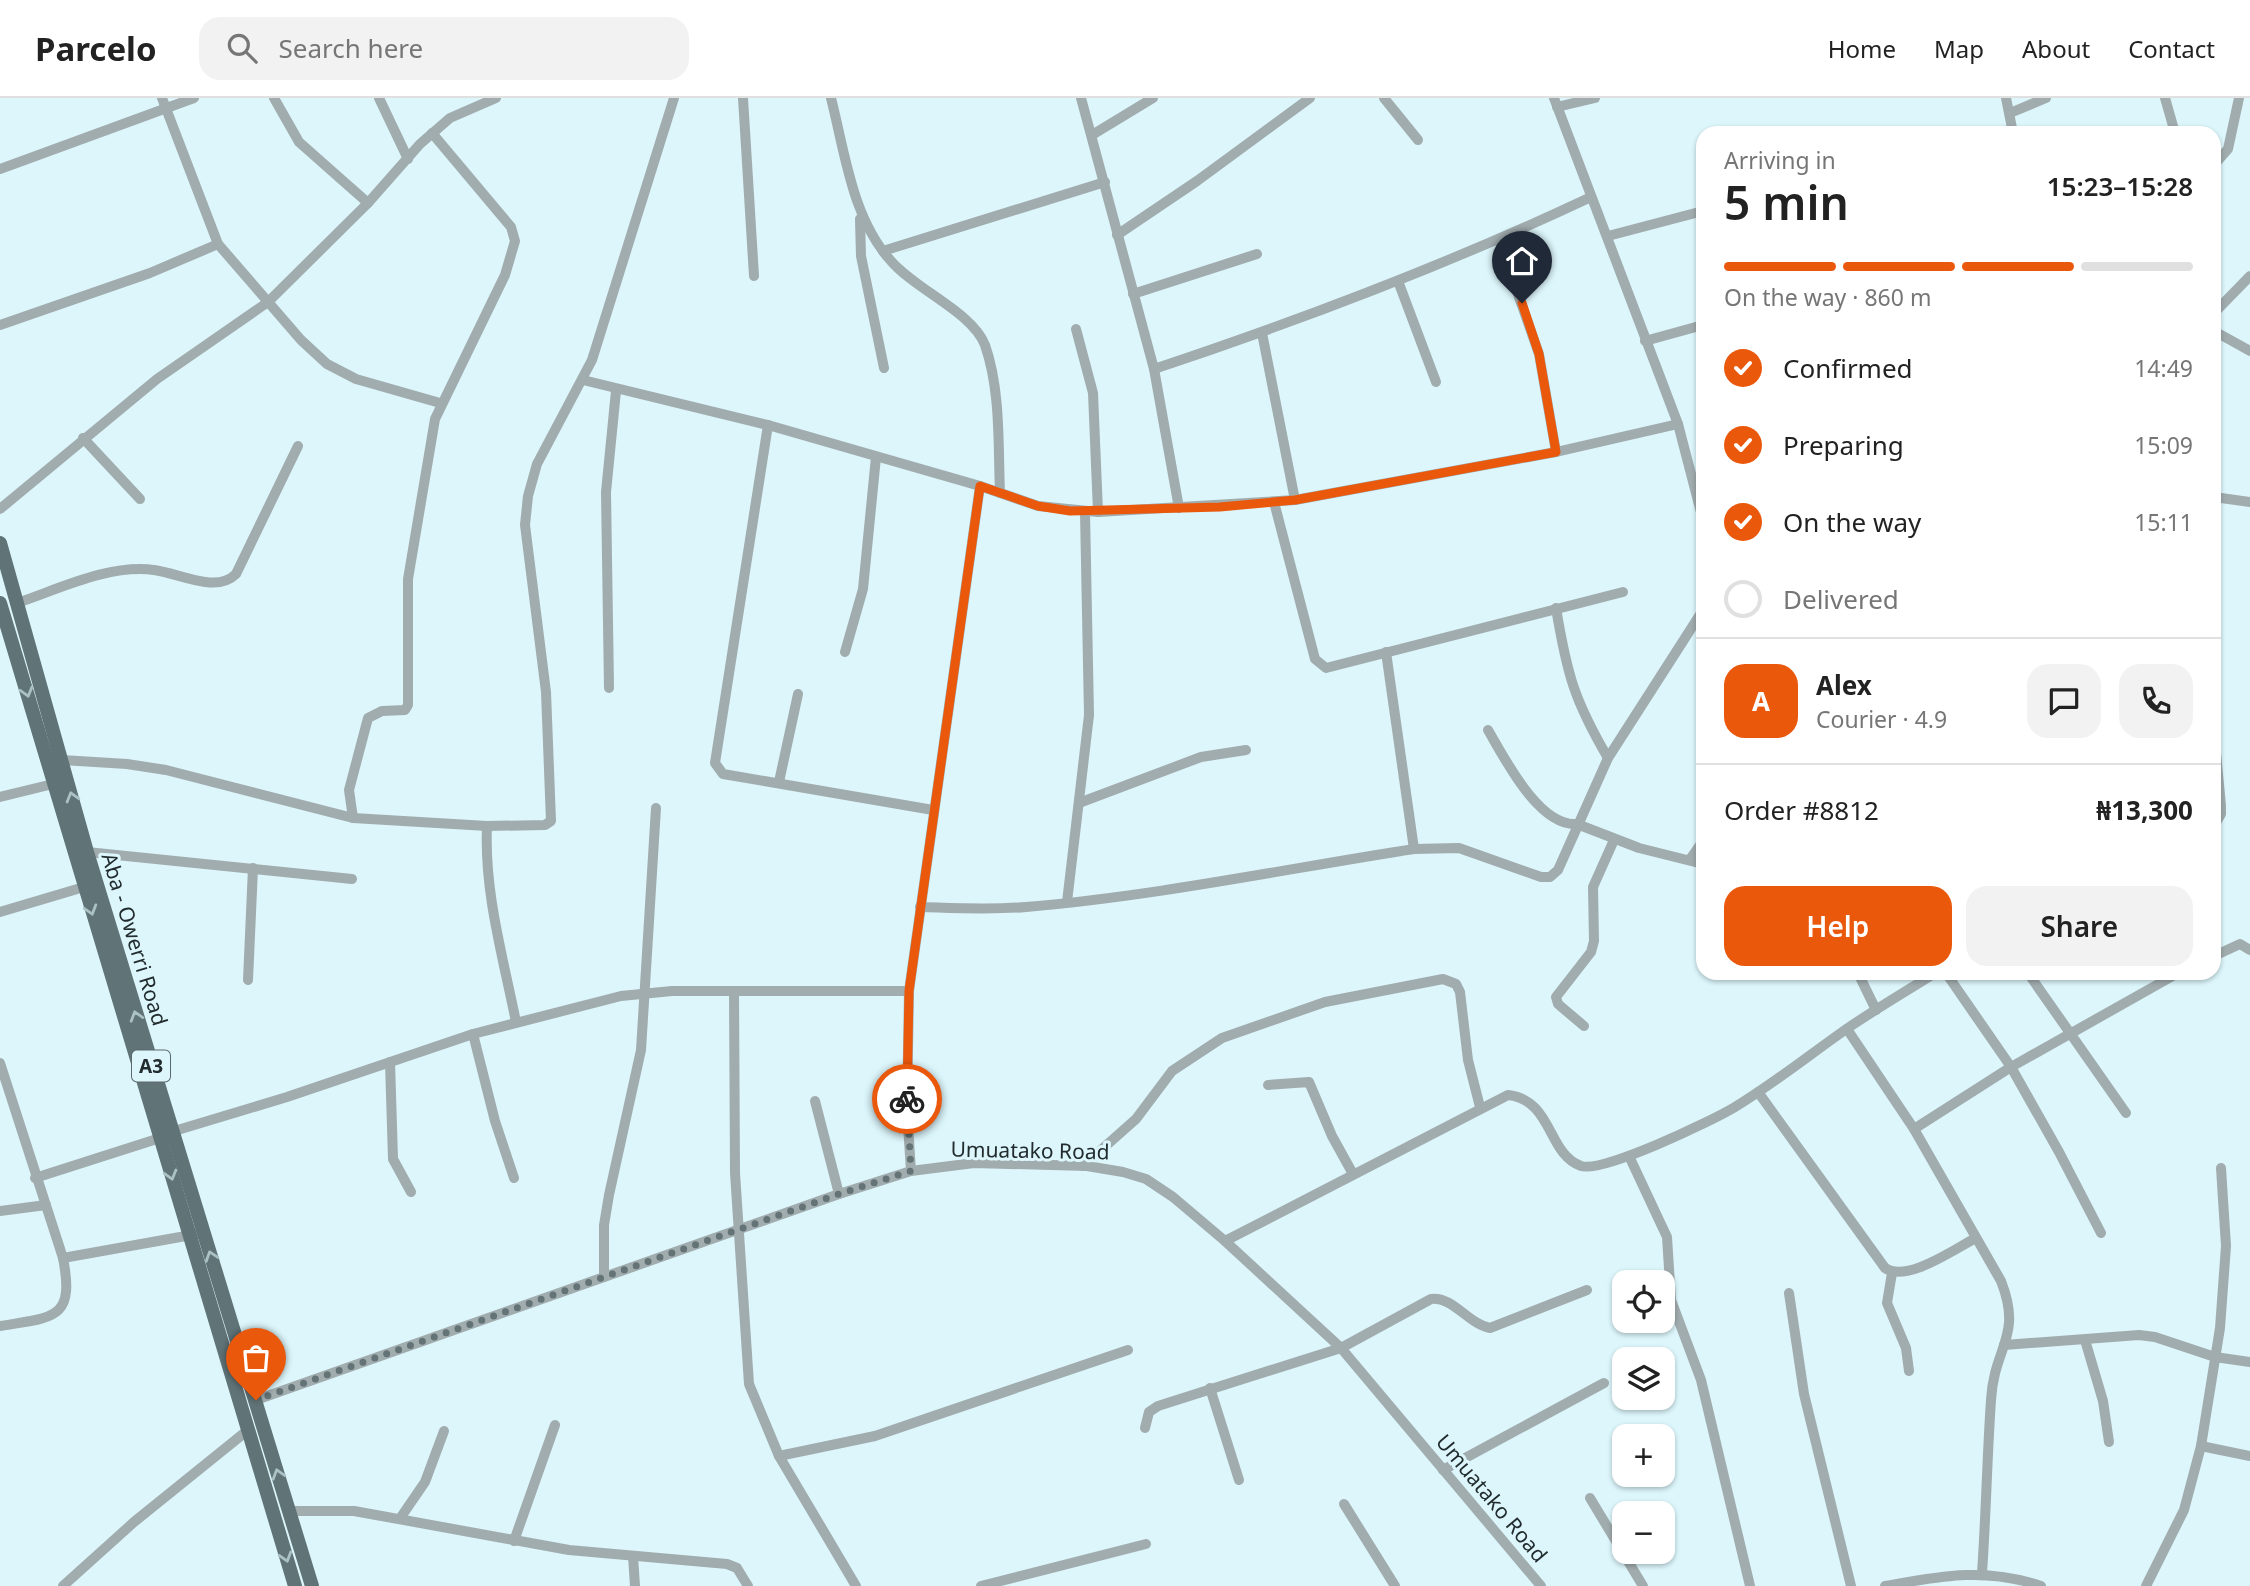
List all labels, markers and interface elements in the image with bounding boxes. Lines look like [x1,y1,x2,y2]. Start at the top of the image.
search box [199,17,689,80]
text: Parcelo [35,26,157,71]
icon: search [223,29,261,67]
text: Search here [279,30,423,66]
text: Home [1828,32,1896,65]
text: Map [1934,32,1984,65]
text: About [2022,32,2090,65]
text: Contact [2128,32,2215,65]
text: Arriving in [1724,144,1836,176]
text: 15:23–15:28 [2047,168,2193,204]
text: 5 min [1724,171,1849,233]
pin [1492,231,1552,303]
icon: home [1503,242,1541,280]
text: On the way · 860 m [1724,281,1931,313]
icon: check [1724,349,1762,387]
text: Confirmed [1783,350,1913,386]
text: 14:49 [2134,352,2193,384]
icon: check [1724,426,1762,464]
text: Preparing [1783,427,1904,463]
text: 15:09 [2134,429,2193,461]
icon: check [1724,503,1762,541]
text: On the way [1783,504,1921,540]
text: 15:11 [2134,506,2193,538]
text: Delivered [1783,581,1899,617]
button: chat [2027,664,2101,738]
button: phone [2119,664,2193,738]
text: Alex [1816,667,1872,703]
text: A [1752,683,1770,719]
one-way arrow [18,686,33,698]
text: Courier · 4.9 [1816,703,1947,735]
one-way arrow [66,792,80,804]
text: Order #8812 [1724,792,1879,828]
text: ₦13,300 [2096,792,2193,828]
street label: Aba - Owerri Road [95,849,175,1029]
button: Help [1724,886,1952,966]
button: Share [1966,886,2193,966]
one-way arrow [83,904,98,916]
one-way arrow [130,1010,145,1022]
road number: A3 [132,1050,170,1082]
courier [872,1064,942,1134]
icon: bike [888,1080,926,1118]
street label: Umuatako Road [950,1135,1110,1165]
one-way arrow [162,1169,177,1181]
one-way arrow [204,1251,219,1263]
map controls [1612,1270,1675,1564]
button: locate [1612,1270,1675,1333]
pin [226,1328,286,1400]
icon: bag [237,1339,275,1377]
button: layers [1612,1347,1675,1410]
button: + [1612,1424,1675,1487]
street label: Umuatako Road [1430,1428,1554,1568]
one-way arrow [272,1468,287,1480]
button: − [1612,1501,1675,1564]
one-way arrow [278,1551,292,1563]

